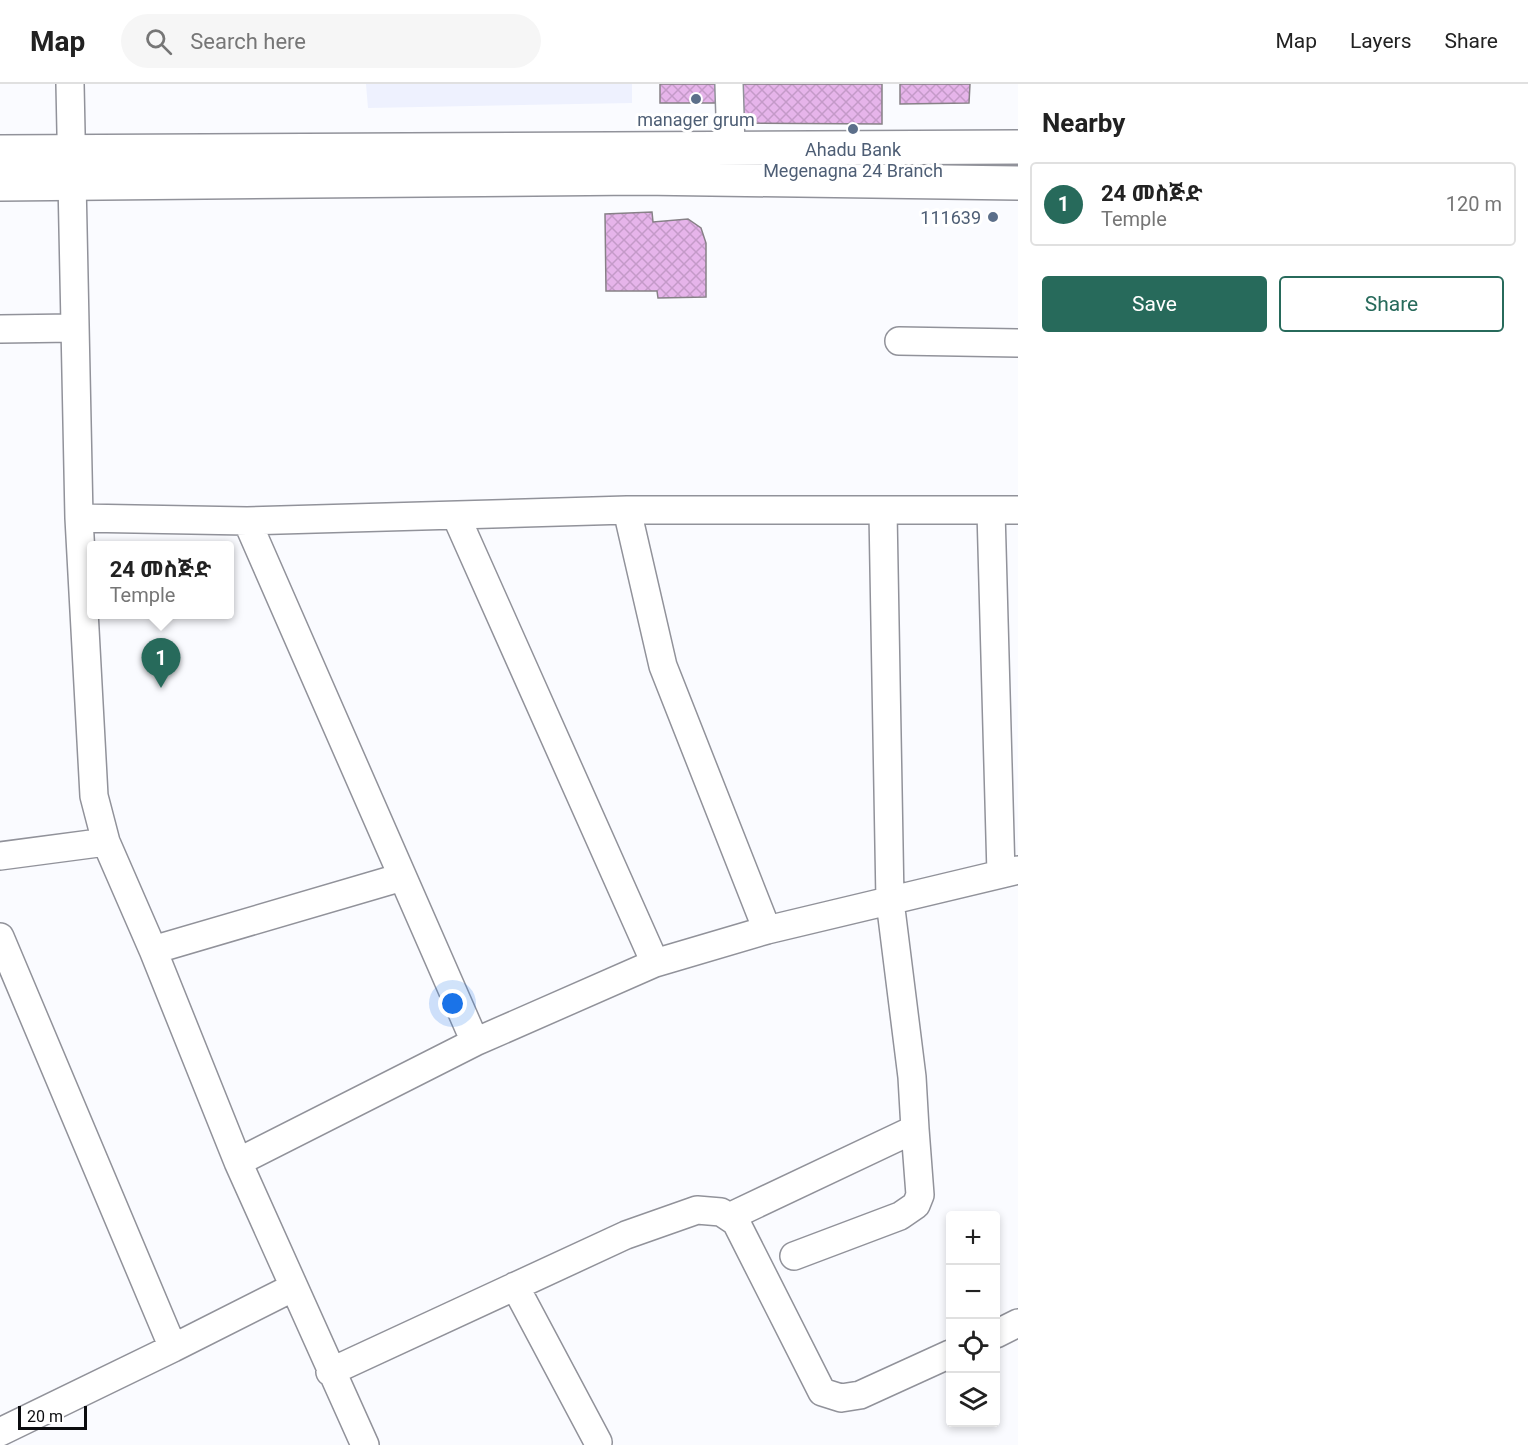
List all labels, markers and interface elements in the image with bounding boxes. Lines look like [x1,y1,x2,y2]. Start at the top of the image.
search box [121,14,541,68]
text: Map [30,25,85,58]
icon: search [142,25,175,58]
text: Search here [190,29,306,54]
text: Map [1275,29,1317,53]
text: Layers [1350,29,1411,53]
text: Share [1444,29,1498,53]
marker: manager grum [689,92,703,106]
text: Nearby [1042,108,1125,138]
place label: manager grum [637,109,755,130]
marker: Ahadu Bank Megenagna 24 Branch [846,122,860,136]
place label: Ahadu Bank Megenagna 24 Branch [763,139,943,181]
text: 24 መስጅድ [1101,181,1203,206]
text: 1 [1058,192,1069,216]
text: 120 m [1446,192,1502,216]
place label: 111639 [920,207,981,228]
text: Temple [1101,207,1167,231]
marker: 111639 [986,210,1000,224]
button: Save [1042,276,1267,332]
button: Share [1279,276,1504,332]
popup [87,541,234,619]
text: 24 መስጅድ [110,557,211,582]
text: Temple [110,583,175,607]
pin: 1 [142,638,180,688]
your location [438,989,467,1018]
map controls [946,1211,1000,1427]
button: + [946,1211,1000,1265]
button: − [946,1265,1000,1319]
button: locate [946,1319,1000,1373]
button: layers [946,1373,1000,1427]
scale bar [18,1403,87,1430]
text: 20 m [27,1407,63,1426]

